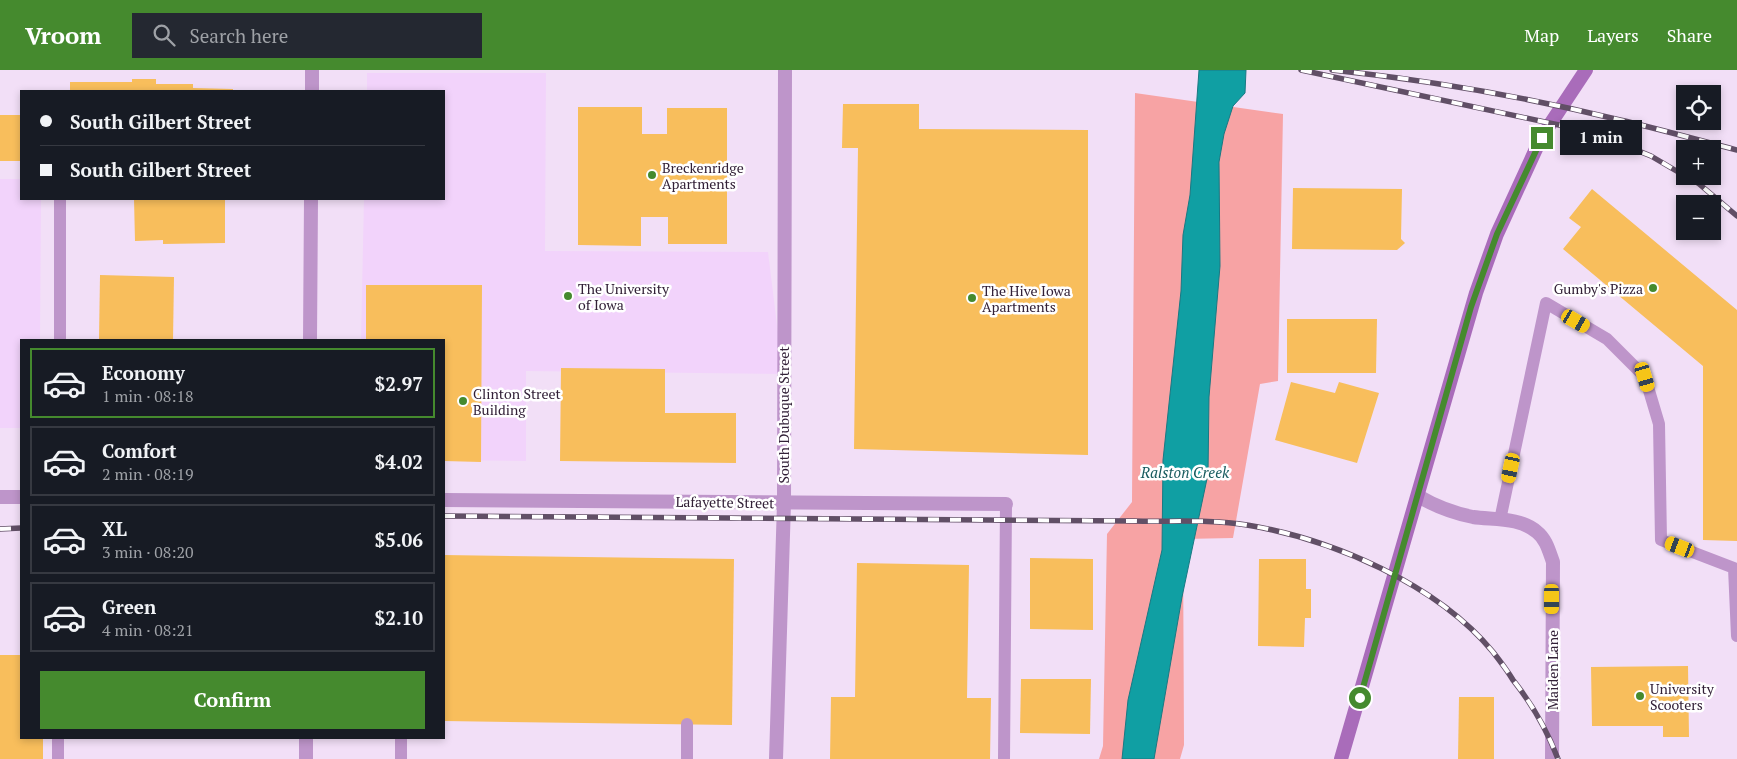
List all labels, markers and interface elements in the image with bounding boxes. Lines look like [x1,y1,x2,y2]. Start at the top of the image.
search box [132,13,482,58]
text: Vroom [25,19,102,51]
icon: search [150,21,178,49]
text: Search here [190,23,288,48]
text: Map [1524,23,1559,47]
text: Layers [1587,23,1639,47]
text: Share [1667,23,1712,47]
map controls [1676,85,1721,240]
button: locate [1676,85,1721,130]
text: South Gilbert Street [70,109,251,134]
callout: 1 min [1560,120,1642,156]
text: 1 min [1579,126,1623,148]
route end [1531,127,1553,149]
button: + [1676,140,1721,185]
text: South Gilbert Street [70,157,251,182]
place label: Breckenridge Apartments [662,158,744,193]
marker: Breckenridge Apartments [646,169,658,181]
button: − [1676,195,1721,240]
place label: The University of Iowa [578,279,670,314]
place label: Gumby's Pizza [1554,279,1643,298]
place label: The Hive Iowa Apartments [982,281,1071,316]
marker: Gumby's Pizza [1647,282,1659,294]
marker: The University of Iowa [562,290,574,302]
marker: The Hive Iowa Apartments [966,292,978,304]
car [1559,307,1592,335]
street label: South Dubuque Street [774,346,793,484]
text: Economy [102,360,185,385]
car [1633,360,1656,394]
icon: car [42,361,87,406]
text: $2.97 [374,371,423,396]
place label: Clinton Street Building [473,384,562,419]
text: 1 min · 08:18 [102,385,194,407]
marker: Clinton Street Building [457,395,469,407]
text: Comfort [102,438,177,463]
icon: car [42,439,87,484]
text: $4.02 [374,449,423,474]
car [1500,452,1521,484]
water label: Ralston Creek [1140,462,1230,482]
text: 2 min · 08:19 [102,463,194,485]
street label: Lafayette Street [676,492,775,512]
text: XL [102,516,127,541]
icon: car [42,517,87,562]
text: $5.06 [374,527,423,552]
car [1663,535,1696,559]
text: 3 min · 08:20 [102,541,194,563]
car [1544,584,1559,614]
text: Green [102,594,156,619]
icon: car [42,595,87,640]
text: $2.10 [374,605,423,630]
text: 4 min · 08:21 [102,619,194,641]
street label: Maiden Lane [1543,630,1562,710]
button: Confirm [40,671,425,729]
place label: University Scooters [1650,679,1715,714]
route start [1349,687,1371,709]
marker: University Scooters [1634,690,1646,702]

